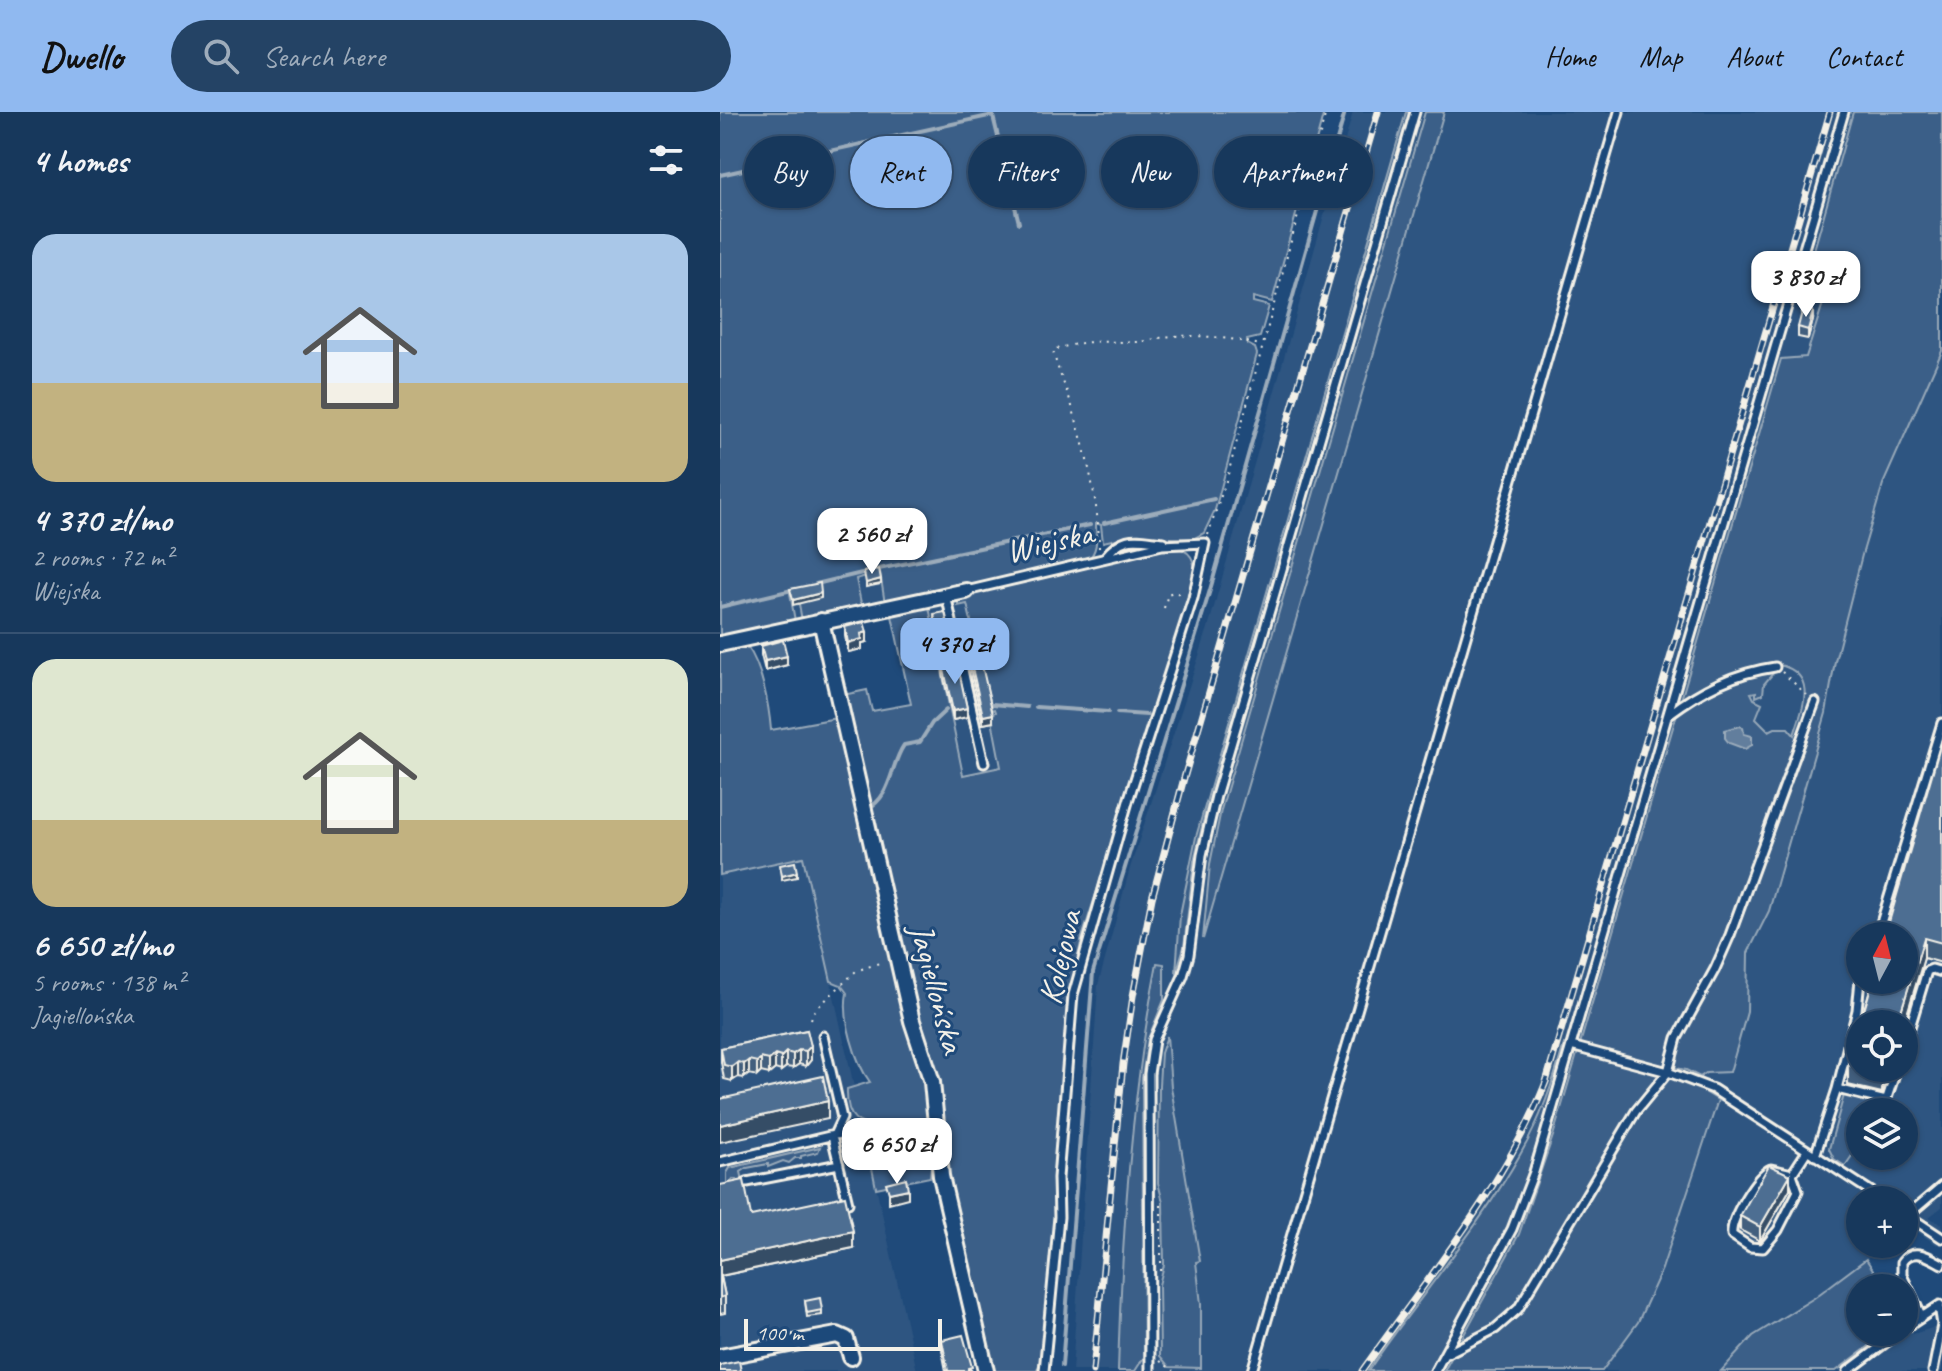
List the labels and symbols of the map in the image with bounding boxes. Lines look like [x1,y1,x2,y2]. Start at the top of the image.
pin: 3 830 zł [1723,251,1889,319]
pin: 2 560 zł [789,508,955,576]
street label: Wiejska [1002,510,1100,572]
pin: 4 370 zł [872,618,1038,686]
street label: Kolejowa [1028,904,1092,1008]
street label: Jagiellońska [899,917,976,1060]
north arrow [1846,922,1918,994]
pin: 6 650 zł [814,1118,980,1186]
scale bar [744,1315,942,1351]

